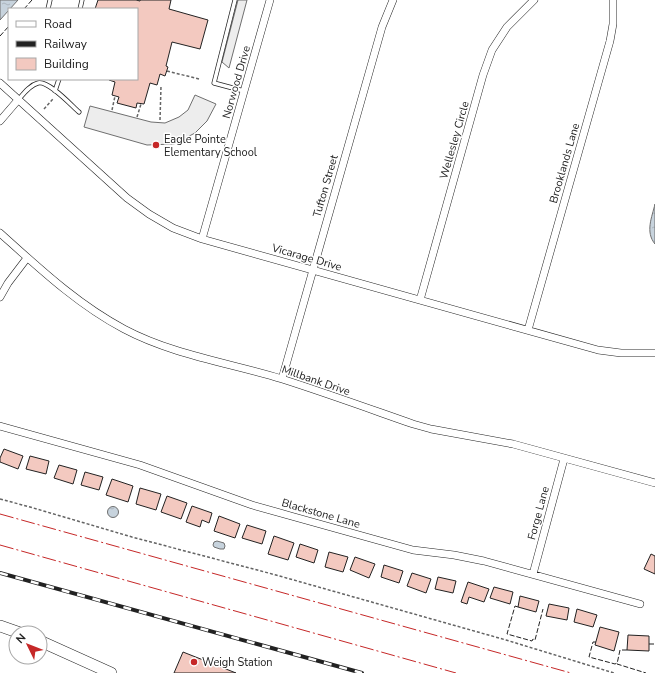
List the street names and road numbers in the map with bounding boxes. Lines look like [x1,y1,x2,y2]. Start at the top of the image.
street label: Norwood Drive [219,44,254,120]
street label: Wellesley Circle [436,99,473,181]
street label: Brooklands Lane [546,121,583,205]
street label: Tufton Street [309,153,342,219]
street label: Vicarage Drive [269,240,344,275]
street label: Millbank Drive [280,362,352,399]
street label: Forge Lane [524,485,553,542]
street label: Blackstone Lane [280,495,362,532]

